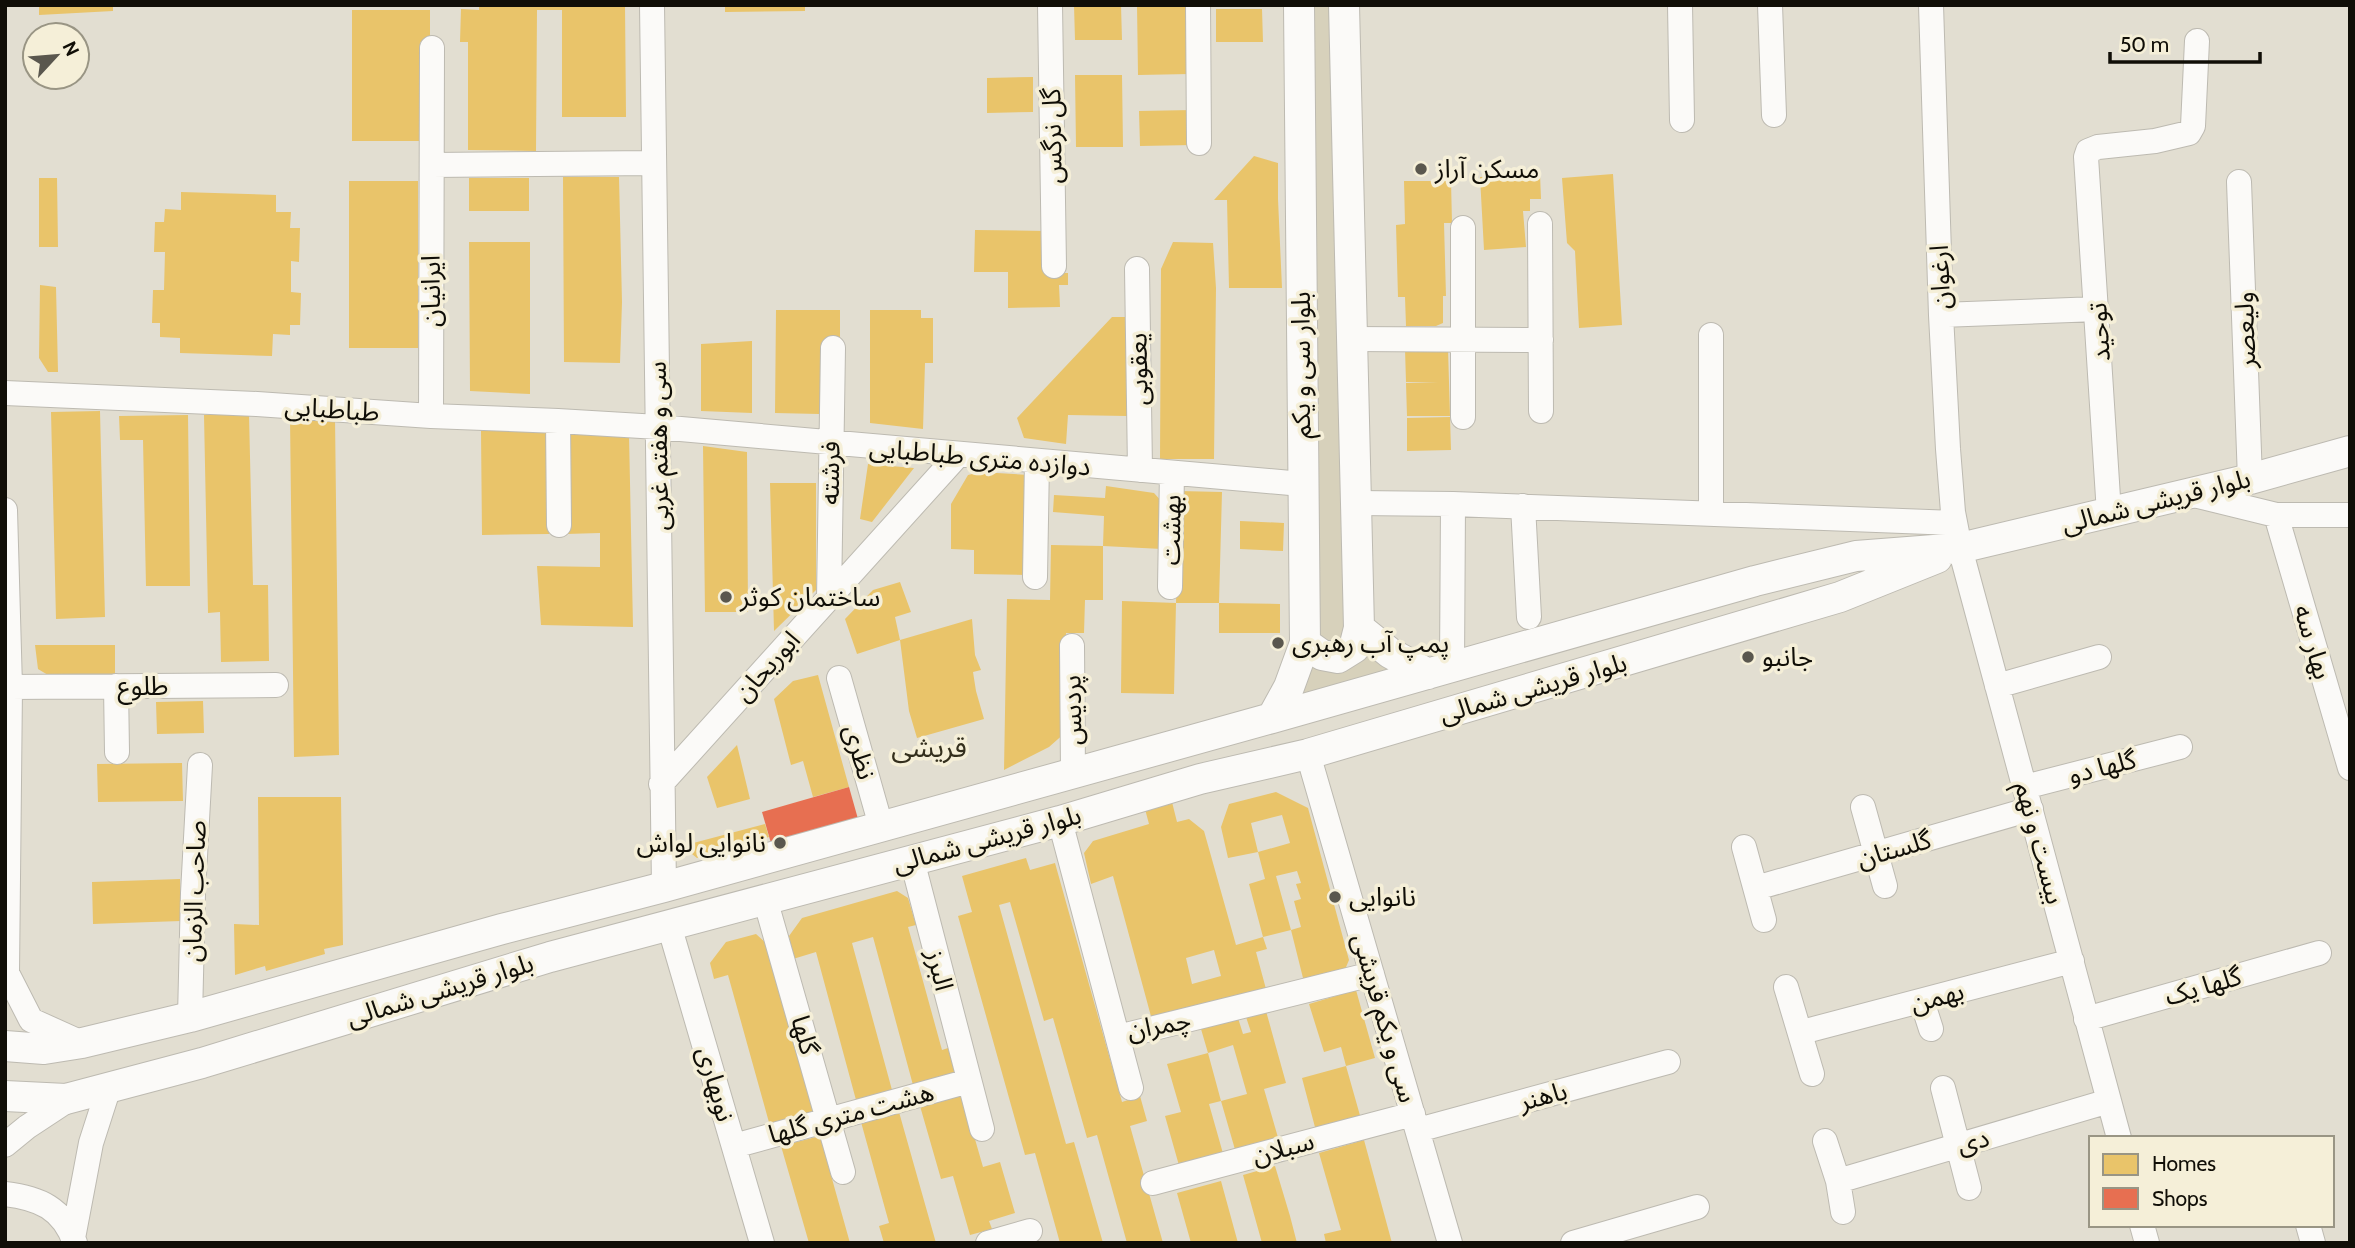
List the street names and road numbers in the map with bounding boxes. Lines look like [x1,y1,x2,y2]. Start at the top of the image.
street label: گل نرگس [1035,88,1069,184]
street label: ارغوان [1923,244,1957,310]
street label: ایرانیان [415,255,447,327]
street label: بلوار سی و یکم [1285,291,1321,439]
street label: ولیعصر [2228,291,2262,370]
street label: توحید [2081,302,2117,362]
street label: یعقوبی [1121,332,1155,406]
street label: سی و هفتم غربی [641,361,679,531]
street label: طباطبایی [283,390,381,428]
street label: دوازده متری طباطبایی [868,431,1092,483]
street label: فرشته [813,441,847,505]
street label: بلوار قریشی شمالی [2058,462,2254,540]
street label: بهشت [1154,494,1188,566]
street label: بهار سه [2287,601,2339,683]
street label: ابوریحان [727,624,807,708]
street label: بلوار قریشی شمالی [1436,646,1630,730]
street label: طلوع [118,670,168,705]
street label: پردیس [1055,674,1090,746]
street label: نظری [837,721,883,783]
street label: گلها دو [2065,743,2140,791]
street label: بیست و نهم [2004,778,2072,909]
street label: بلوار قریشی شمالی [889,799,1085,879]
street label: صاحب الزمان [176,820,212,962]
street label: گلستان [1853,823,1935,875]
street label: سی و یکم قریشی [1342,930,1424,1107]
street label: البرز [919,945,961,994]
street label: بلوار قریشی شمالی [343,946,537,1034]
street label: گلها یک [2161,960,2245,1012]
street label: بهمن [1907,975,1967,1019]
street label: چمران [1125,1004,1193,1047]
street label: گلها [784,1012,826,1059]
street label: نوبهاری [690,1043,742,1125]
street label: باهنر [1514,1074,1571,1118]
street label: هشت متری گلها [765,1076,937,1150]
street label: دی [1953,1121,1993,1161]
street label: سبلان [1249,1124,1317,1172]

